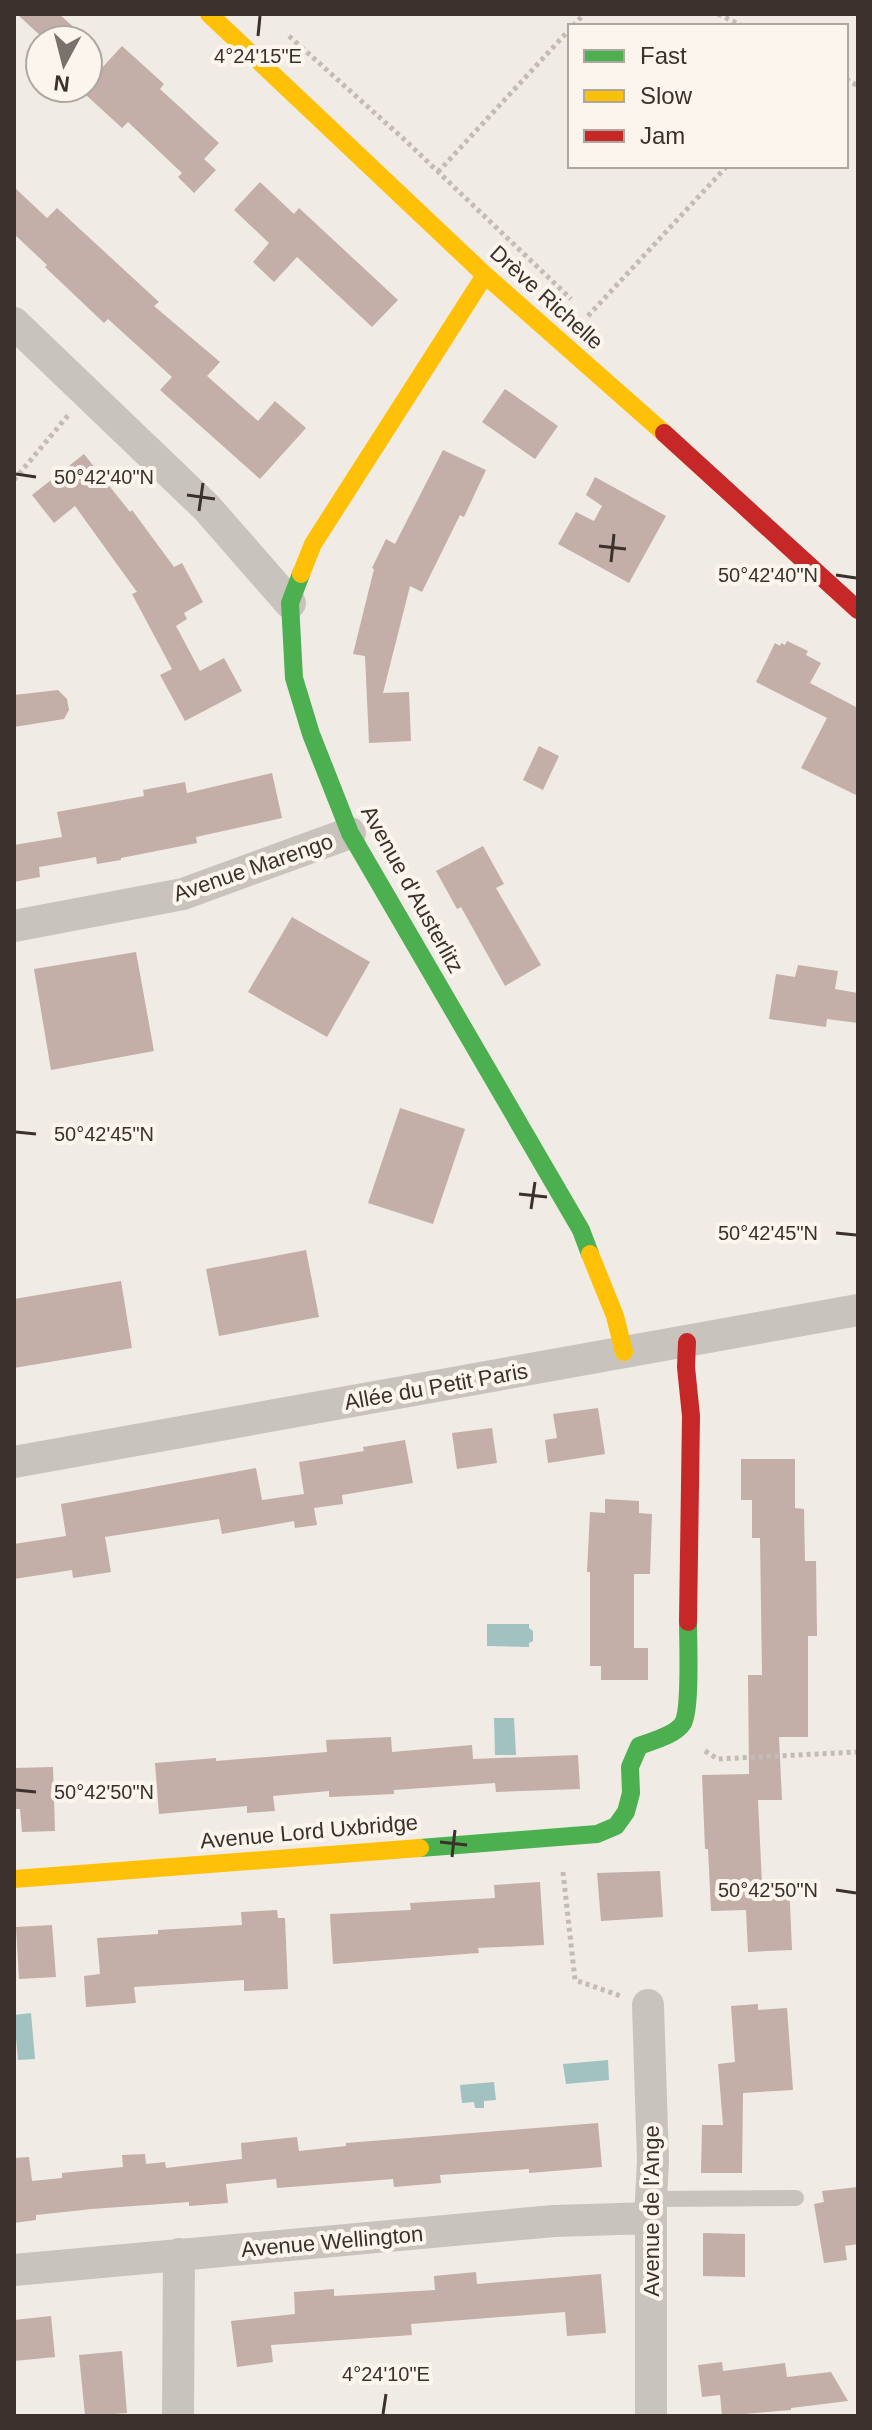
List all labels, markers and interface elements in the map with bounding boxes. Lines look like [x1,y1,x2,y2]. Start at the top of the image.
north arrow [24,24,104,104]
legend [568,24,848,168]
text: Fast [640,42,687,69]
text: 4°24'15"E [214,45,302,67]
text: N [52,70,71,97]
text: Slow [640,82,693,109]
text: Jam [640,122,685,149]
street label: Drève Richelle [485,240,608,355]
text: 50°42'40"N [54,466,154,488]
text: 50°42'40"N [718,564,818,586]
street label: Avenue d'Austerlitz [356,801,469,977]
street label: Avenue Marengo [170,828,336,907]
text: 50°42'45"N [54,1123,154,1145]
text: 50°42'45"N [718,1222,818,1244]
street label: Allée du Petit Paris [342,1358,530,1415]
text: 50°42'50"N [54,1781,154,1803]
street label: Avenue Lord Uxbridge [199,1810,419,1853]
text: 50°42'50"N [718,1879,818,1901]
street label: Avenue de l'Ange [639,2125,664,2297]
street label: Avenue Wellington [240,2221,424,2262]
text: 4°24'10"E [342,2363,430,2385]

